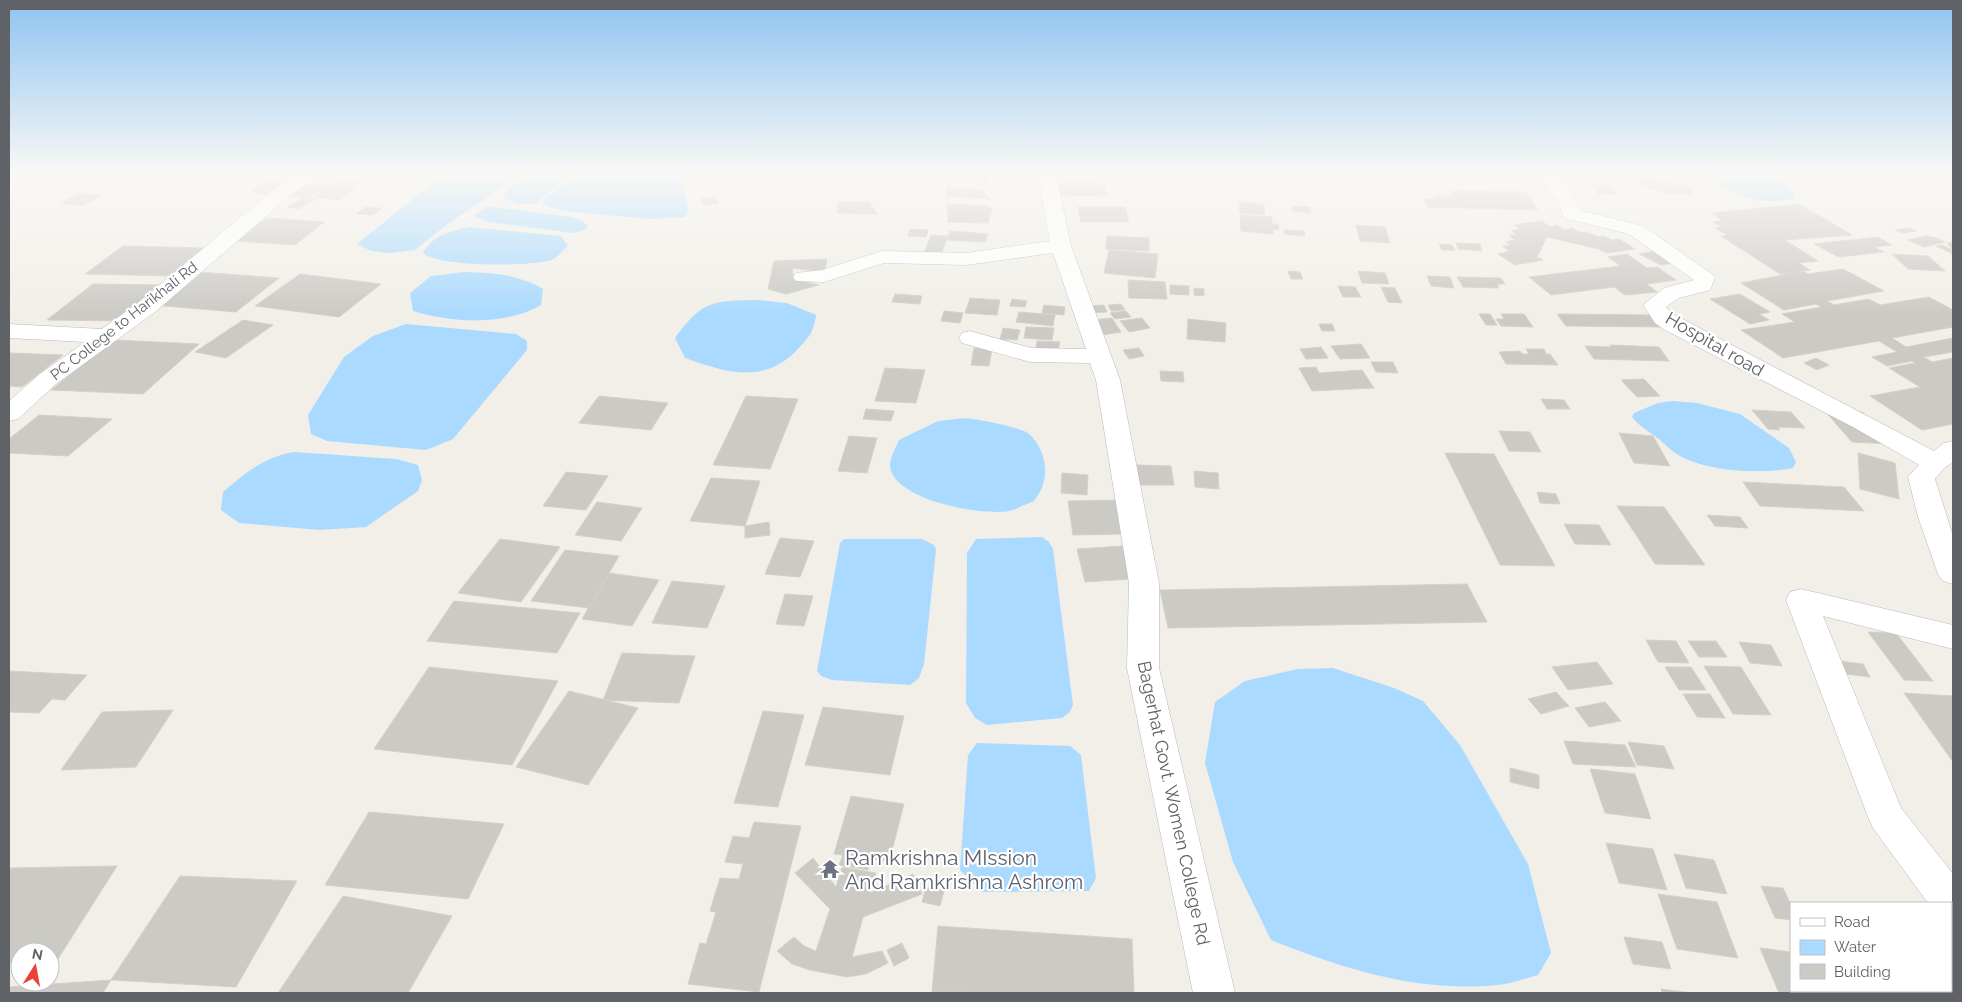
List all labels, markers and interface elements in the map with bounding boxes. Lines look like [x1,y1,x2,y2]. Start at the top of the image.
street label: PC College to Harikhali Rd [47,258,201,384]
street label: Hospital road [1662,307,1768,381]
street label: Bagerhat Govt. Women College Rd [1134,659,1214,947]
place label: Ramkrishna MIssion And Ramkrishna Ashrom [845,845,1083,894]
temple icon: Ramkrishna MIssion And Ramkrishna Ashrom [819,858,841,880]
legend [1790,902,1952,992]
text: Road [1834,913,1870,931]
text: Water [1834,938,1877,956]
north arrow [10,942,60,992]
text: N [31,945,44,963]
text: Building [1834,963,1891,981]

